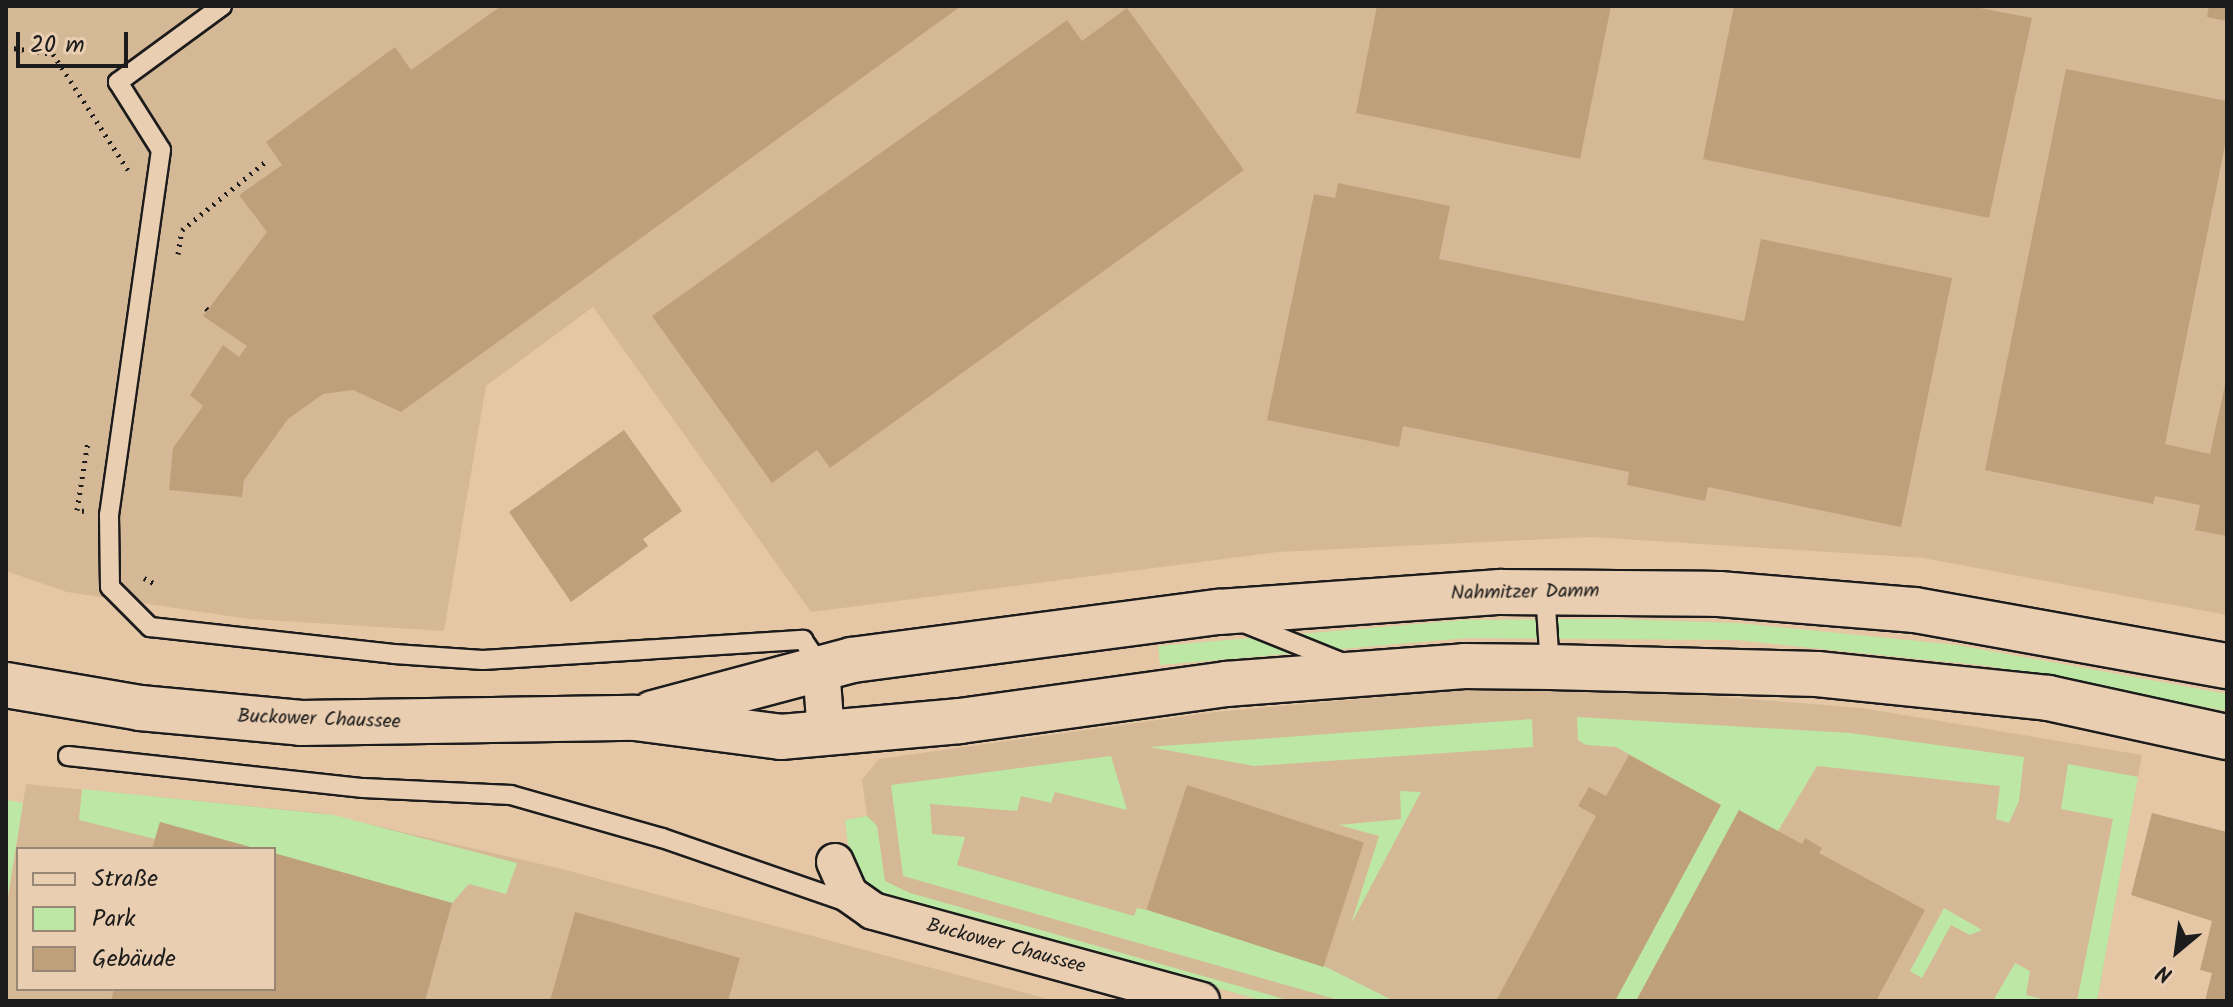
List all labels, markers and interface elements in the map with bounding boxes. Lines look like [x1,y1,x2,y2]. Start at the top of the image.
scale bar [20,16,132,66]
text: 20 m [30,26,85,65]
street label: Nahmitzer Damm [1450,580,1600,606]
street label: Buckower Chaussee [237,705,401,735]
legend [16,847,276,991]
text: Straße [92,860,158,899]
text: Park [92,900,136,939]
north arrow [2137,911,2217,991]
street label: Buckower Chaussee [924,914,1088,980]
text: Gebäude [92,940,176,979]
text: N [2151,954,2180,991]

